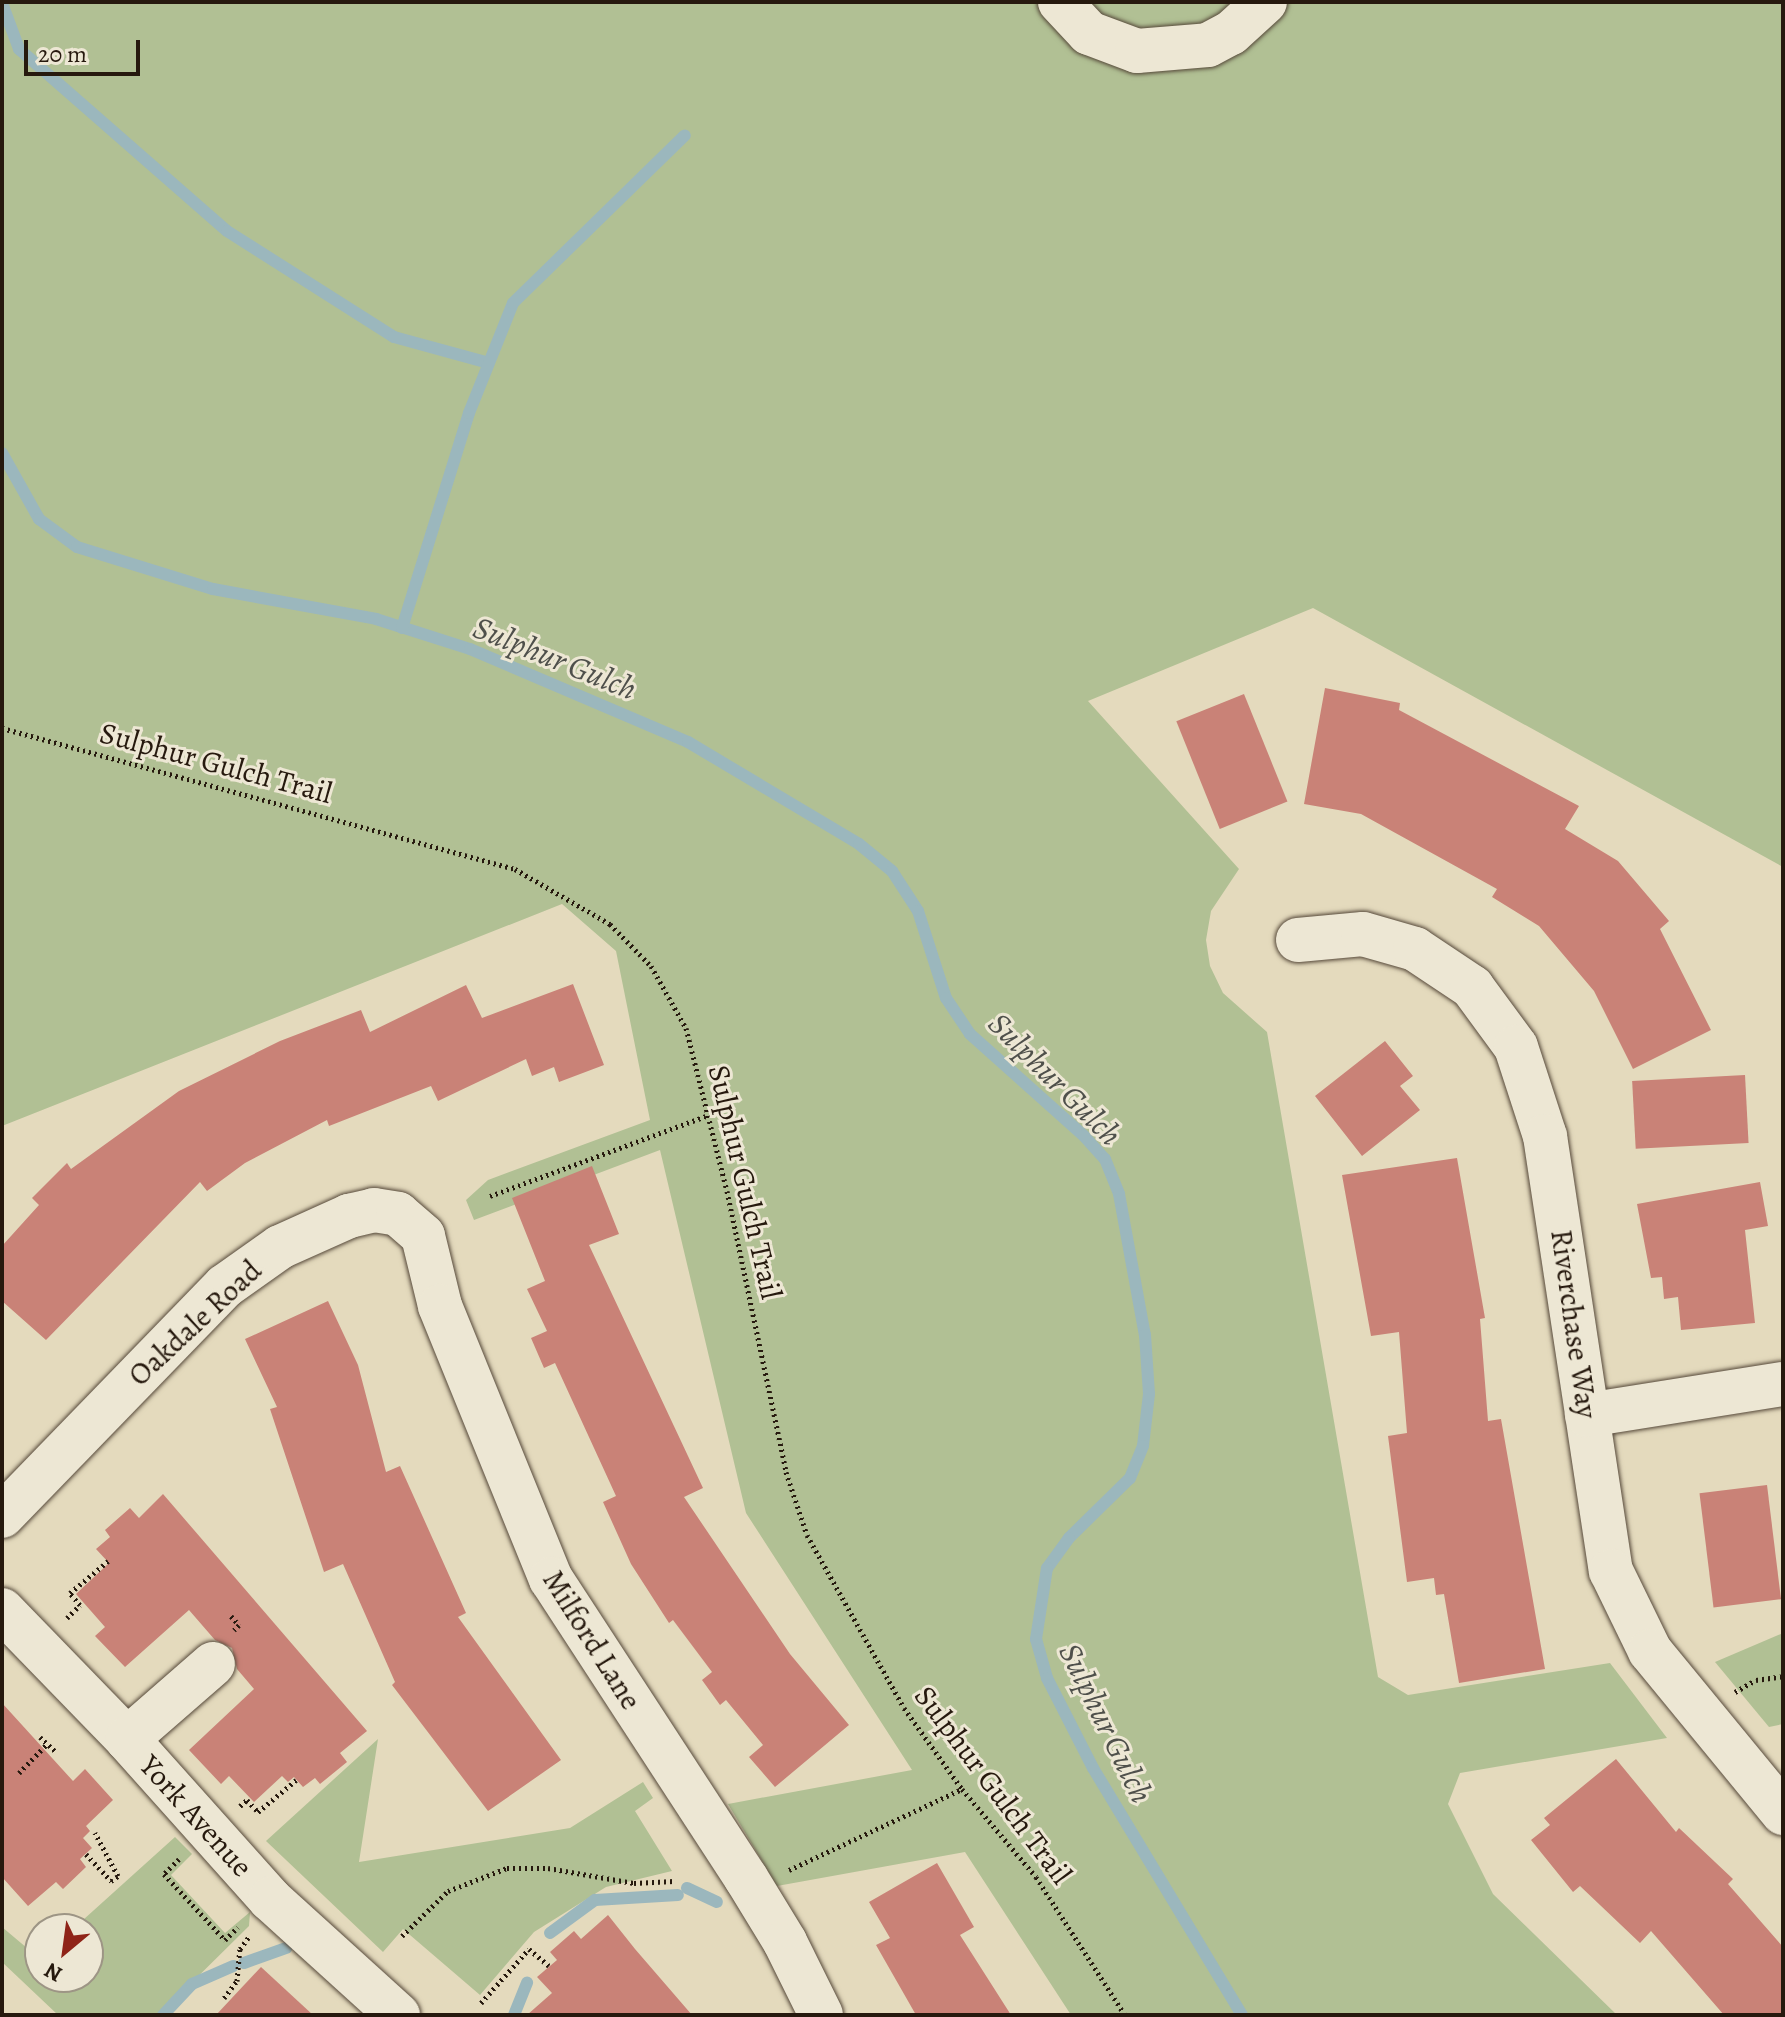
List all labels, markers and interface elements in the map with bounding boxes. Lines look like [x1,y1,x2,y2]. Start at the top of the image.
scale bar [28,24,144,74]
text: 20 m [38,38,87,70]
water label: Sulphur Gulch [468,608,642,708]
street label: Sulphur Gulch Trail [96,715,336,811]
water label: Sulphur Gulch [980,1004,1130,1154]
street label: Sulphur Gulch Trail [701,1061,789,1303]
street label: Riverchase Way [1543,1227,1605,1421]
street label: Oakdale Road [121,1252,269,1394]
street label: Milford Lane [535,1564,649,1716]
water label: Sulphur Gulch [1051,1637,1161,1809]
street label: Sulphur Gulch Trail [907,1679,1079,1891]
street label: York Avenue [132,1748,260,1884]
north arrow [24,1913,104,1993]
text: N [39,1955,68,1989]

